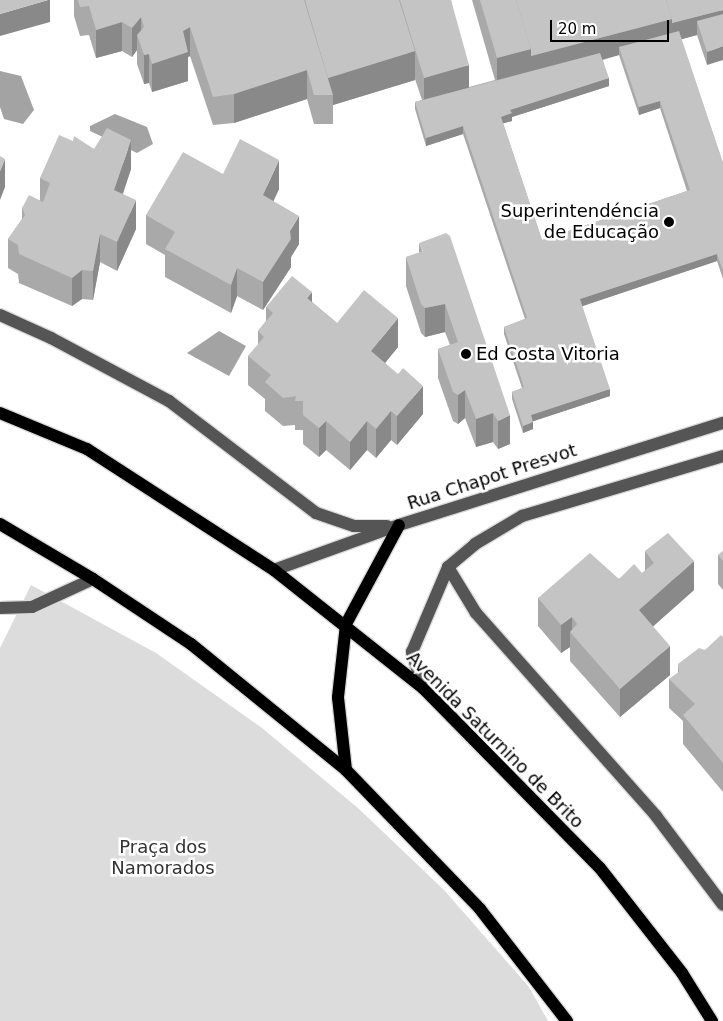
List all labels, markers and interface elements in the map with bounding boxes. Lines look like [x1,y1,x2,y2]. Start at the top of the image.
scale bar [553,10,672,42]
text: 20 m [558,20,596,38]
place label: Superintendéncia de Educação [500,201,659,243]
marker: Superintendéncia de Educação [663,216,675,228]
place label: Ed Costa Vitoria [476,343,620,365]
marker: Ed Costa Vitoria [460,348,472,360]
street label: Rua Chapot Presvot [405,439,579,515]
street label: Avenida Saturnino de Brito [402,647,588,833]
park label: Praça dos Namorados [111,837,215,880]

